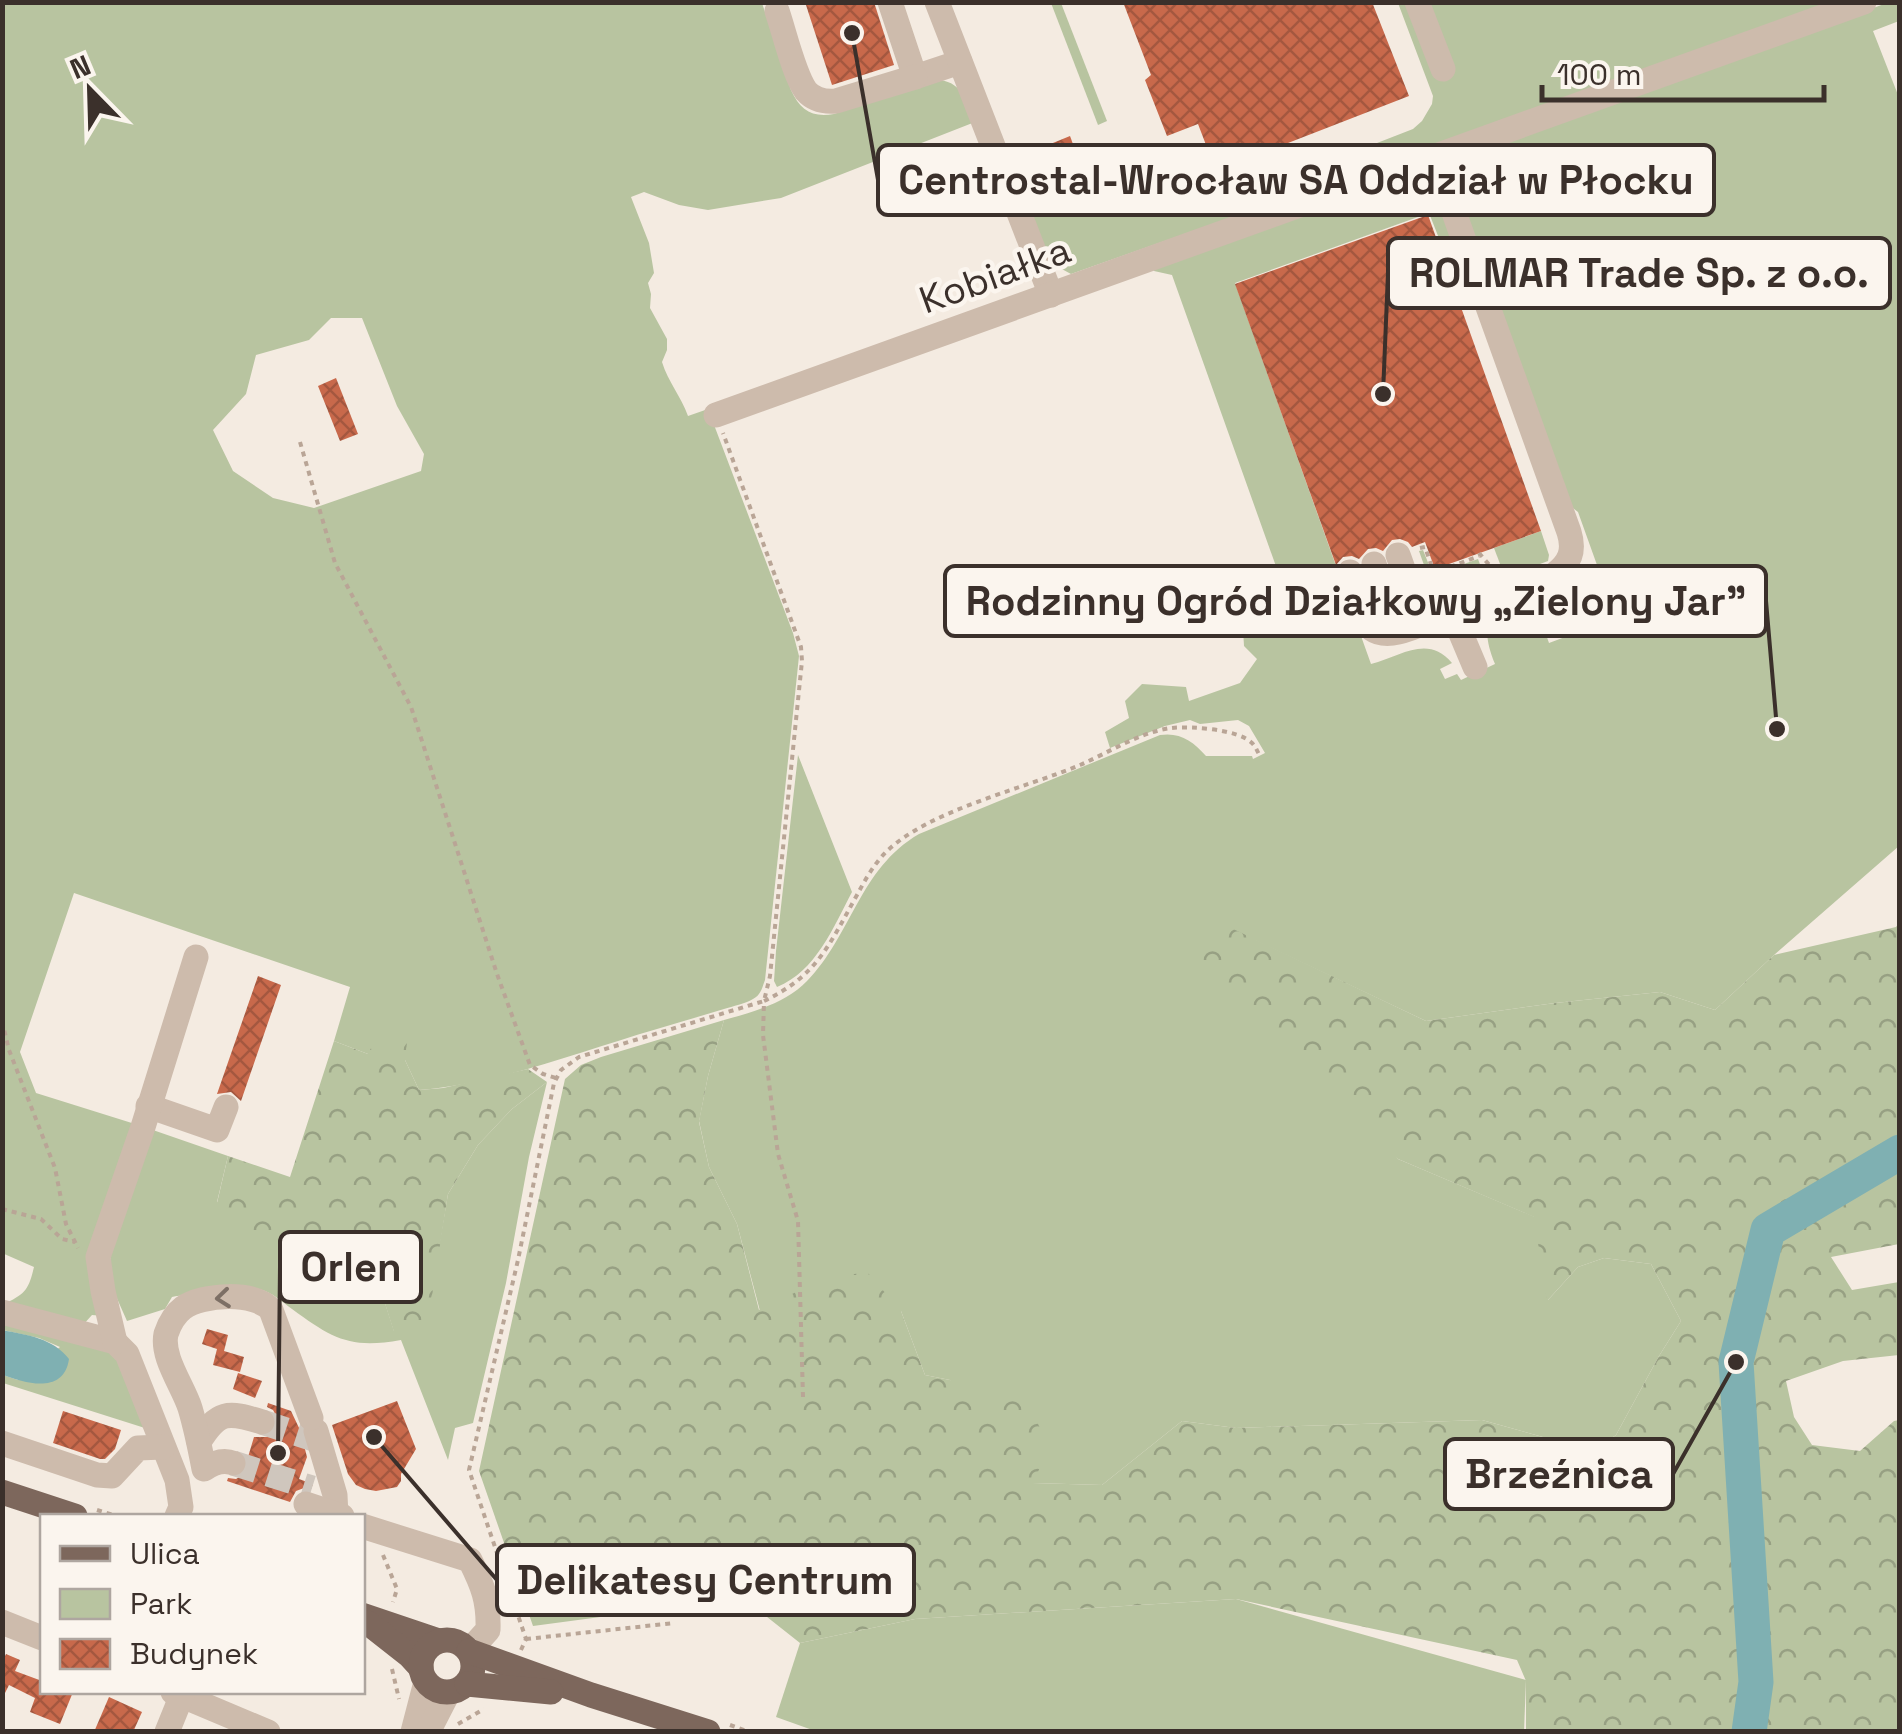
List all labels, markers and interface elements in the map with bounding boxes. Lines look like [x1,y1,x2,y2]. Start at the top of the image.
north arrow [40,40,140,140]
scale bar [1542,40,1824,102]
text: N [65,47,96,87]
text: 100 m [1557,55,1642,94]
callout: Centrostal-Wrocław SA Oddział w Płocku [878,145,1714,215]
text: Centrostal-Wrocław SA Oddział w Płocku [898,155,1694,206]
street label: Kobiałka [913,226,1077,324]
callout: ROLMAR Trade Sp. z o.o. [1388,238,1890,308]
text: ROLMAR Trade Sp. z o.o. [1409,248,1869,299]
callout: Rodzinny Ogród Działkowy „Zielony Jar” [945,566,1766,636]
text: Rodzinny Ogród Działkowy „Zielony Jar” [966,576,1746,627]
callout: Orlen [280,1232,421,1302]
text: Orlen [300,1242,402,1293]
one-way arrow [214,1287,230,1309]
callout: Brzeźnica [1445,1439,1673,1509]
text: Brzeźnica [1465,1449,1653,1500]
legend [40,1514,365,1694]
text: Ulica [130,1534,200,1573]
callout: Delikatesy Centrum [497,1545,914,1615]
text: Delikatesy Centrum [517,1555,894,1606]
text: Park [130,1584,192,1623]
text: Budynek [130,1634,258,1673]

